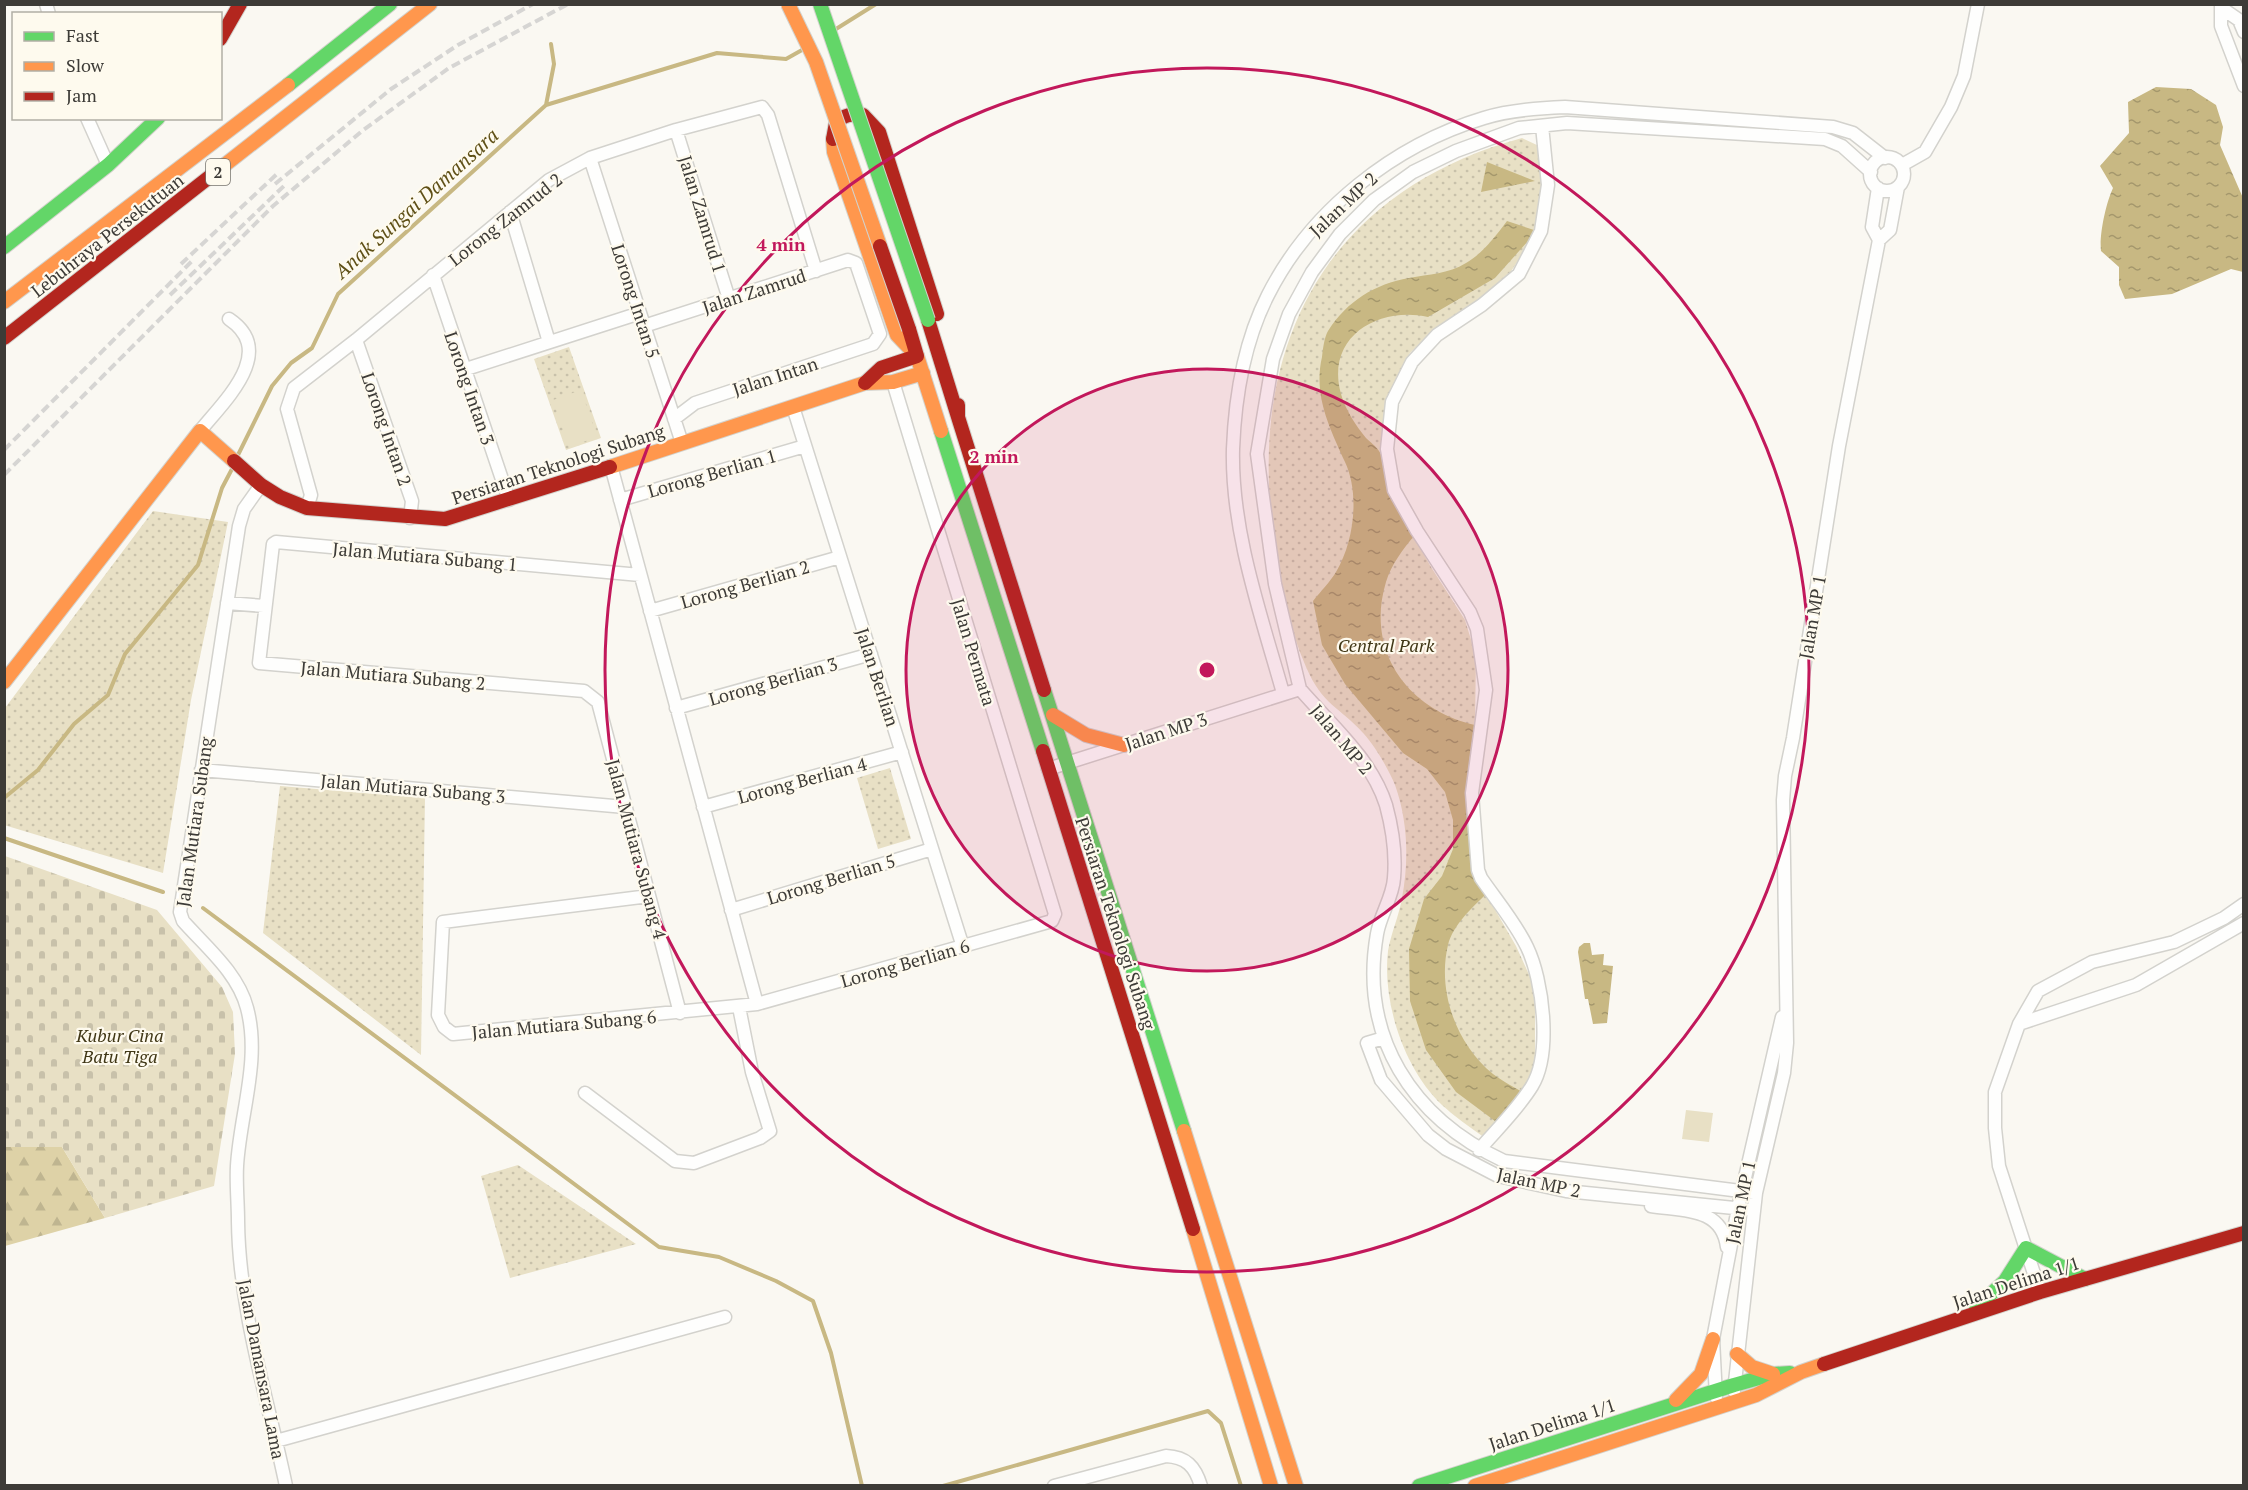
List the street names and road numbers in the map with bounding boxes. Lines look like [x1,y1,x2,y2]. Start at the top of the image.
street label: Jalan Zamrud 1 [674,152,732,276]
road number: 2 [206,159,230,185]
street label: Jalan MP 2 [1304,166,1382,242]
street label: Lorong Zamrud 2 [443,167,567,271]
street label: Lebuhraya Persekutuan [26,168,189,302]
street label: Lorong Intan 5 [606,241,666,361]
street label: Jalan Zamrud [699,263,809,319]
street label: Lorong Intan 3 [439,328,501,448]
street label: Jalan Intan [729,351,821,401]
street label: Lorong Intan 2 [356,369,418,489]
street label: Persiaran Teknologi Subang [449,418,668,510]
street label: Lorong Berlian 1 [645,443,779,503]
street label: Jalan Mutiara Subang 1 [332,536,518,576]
street label: Lorong Berlian 2 [678,554,812,614]
street label: Jalan MP 1 [1793,573,1831,661]
street label: Jalan Permata [946,595,1002,709]
street label: Jalan Berlian [851,625,905,730]
street label: Lorong Berlian 3 [706,651,840,711]
street label: Jalan Mutiara Subang 2 [300,655,486,695]
street label: Jalan MP 2 [1305,699,1379,779]
street label: Jalan MP 3 [1122,706,1210,756]
street label: Jalan Mutiara Subang [170,735,218,909]
street label: Lorong Berlian 4 [735,751,870,809]
street label: Jalan Mutiara Subang 4 [601,756,673,942]
street label: Jalan Mutiara Subang 3 [320,768,506,808]
street label: Persiaran Teknologi Subang [1070,814,1162,1033]
street label: Lorong Berlian 5 [764,848,898,910]
street label: Lorong Berlian 6 [838,933,973,993]
street label: Jalan Mutiara Subang 6 [471,1004,658,1044]
street label: Jalan MP 1 [1719,1158,1761,1246]
street label: Jalan MP 2 [1495,1161,1583,1203]
street label: Jalan Delima 1/1 [1950,1250,2082,1314]
street label: Jalan Damansara Lama [233,1277,291,1461]
street label: Jalan Delima 1/1 [1486,1392,1618,1456]

